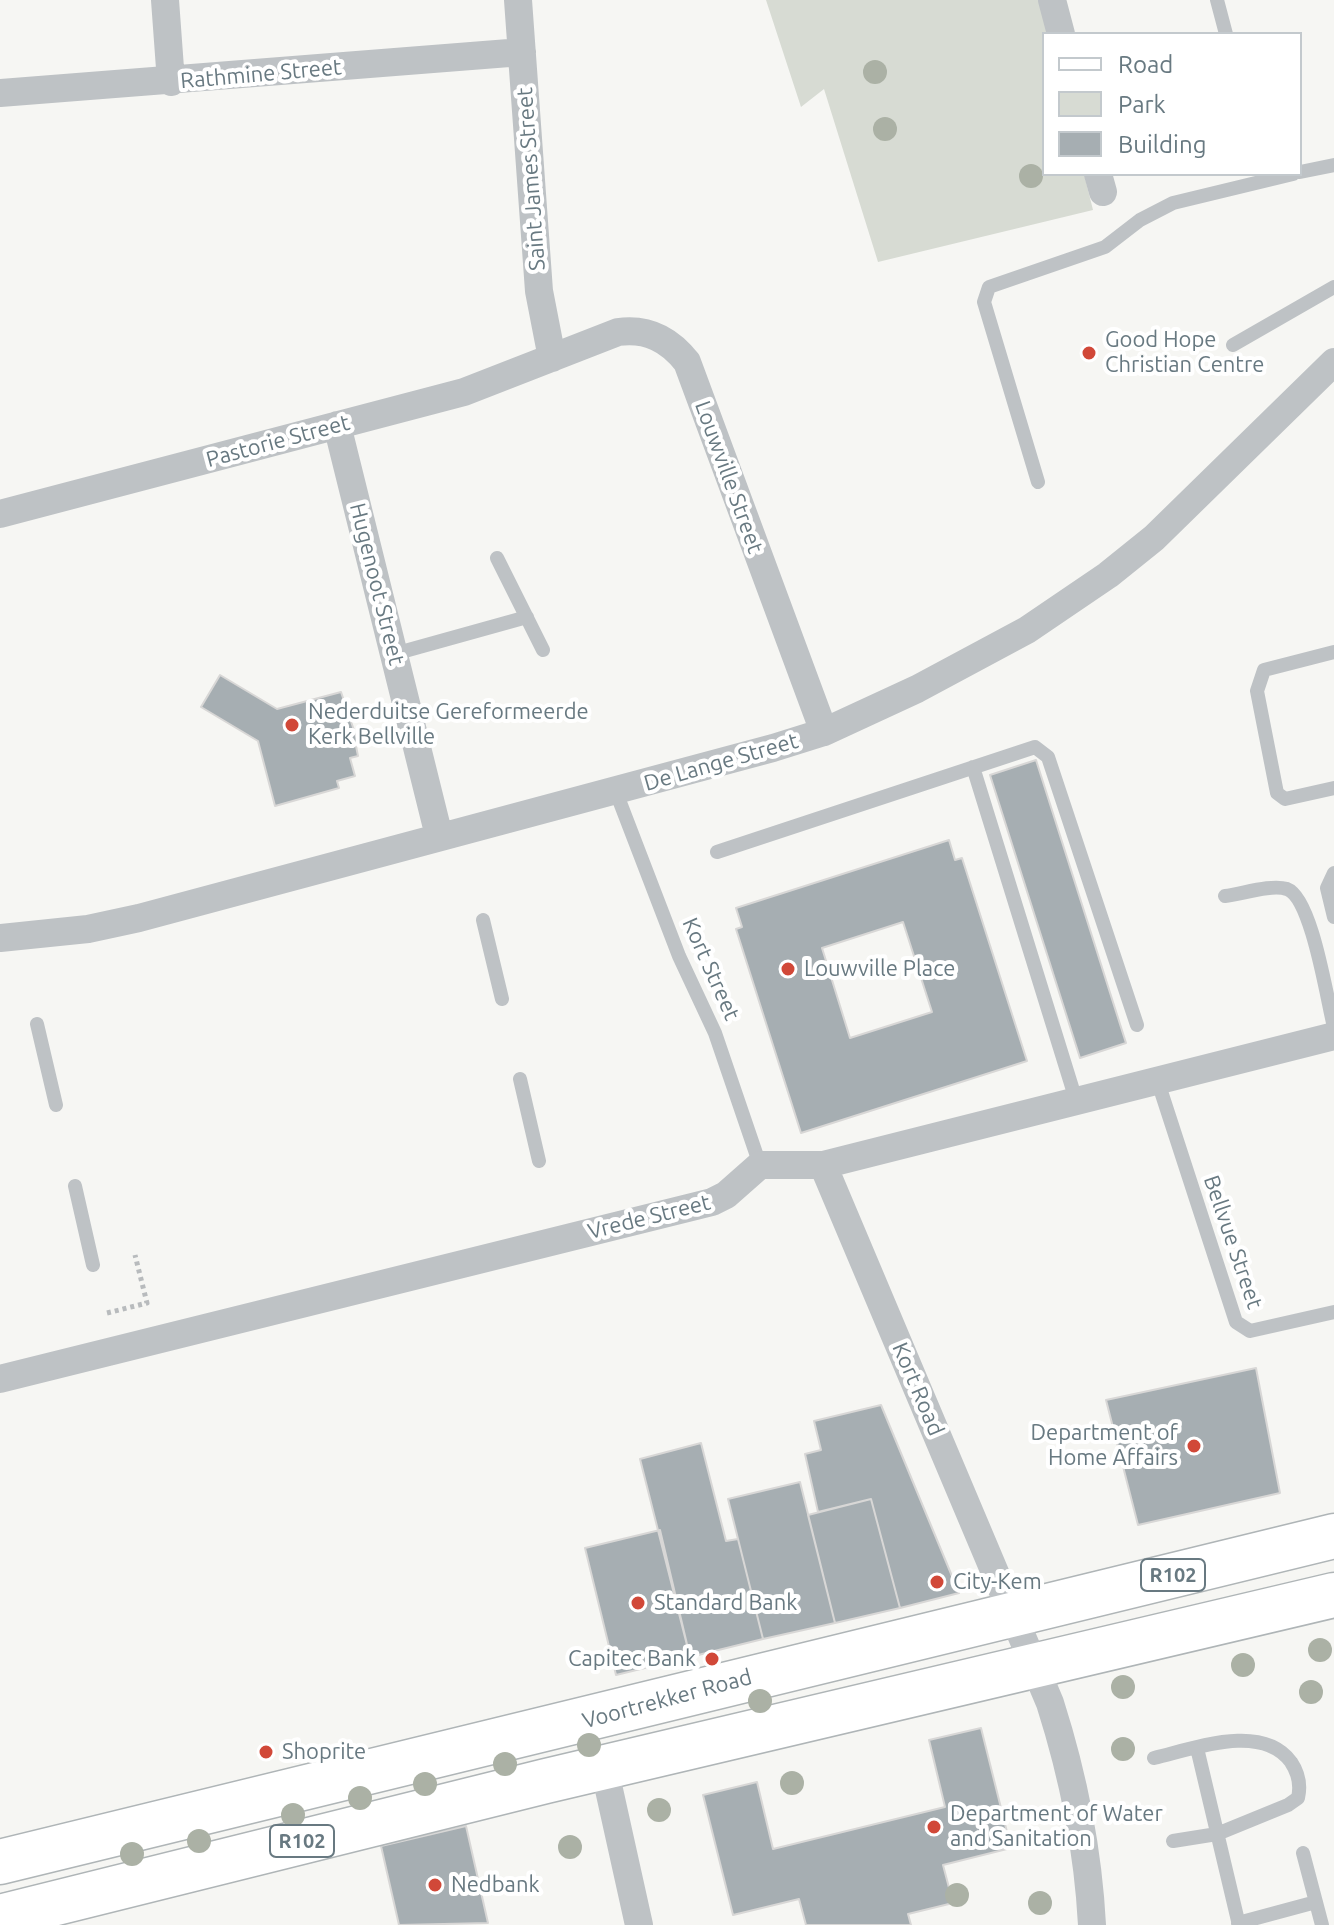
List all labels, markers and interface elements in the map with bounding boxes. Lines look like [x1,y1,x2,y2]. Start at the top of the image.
legend [1042,32,1302,176]
text: Road [1118,51,1173,78]
street label: Rathmine Street [179,54,343,94]
street label: Saint James Street [511,86,551,272]
text: Park [1118,91,1166,118]
text: Building [1118,131,1206,158]
place label: Good Hope Christian Centre [1105,327,1264,378]
marker: Good Hope Christian Centre [1080,344,1098,362]
street label: Louwville Street [689,397,769,557]
street label: Pastorie Street [203,409,353,473]
street label: Hugenoot Street [344,500,410,668]
place label: Nederduitse Gereformeerde Kerk Bellville [308,699,589,750]
marker: Nederduitse Gereformeerde Kerk Bellville [283,716,301,734]
street label: De Lange Street [641,727,801,797]
street label: Kort Street [677,914,745,1024]
place label: Louwville Place [804,956,955,982]
marker: Louwville Place [779,960,797,978]
street label: Bellvue Street [1198,1172,1268,1312]
street label: Vrede Street [585,1189,713,1245]
street label: Kort Road [887,1338,949,1440]
place label: Department of Home Affairs [1031,1420,1178,1472]
marker: Department of Home Affairs [1185,1437,1203,1455]
road number: R102 [1141,1559,1205,1591]
place label: City-Kem [953,1569,1042,1595]
marker: City-Kem [928,1573,946,1591]
place label: Standard Bank [654,1590,797,1616]
marker: Standard Bank [629,1594,647,1612]
place label: Capitec Bank [568,1646,696,1672]
marker: Capitec Bank [703,1650,721,1668]
street label: Voortrekker Road [579,1664,755,1734]
place label: Shoprite [282,1739,366,1765]
marker: Shoprite [257,1743,275,1761]
place label: Department of Water and Sanitation [950,1801,1163,1852]
marker: Department of Water and Sanitation [925,1818,943,1836]
road number: R102 [270,1825,334,1857]
place label: Nedbank [451,1872,540,1898]
marker: Nedbank [426,1876,444,1894]

